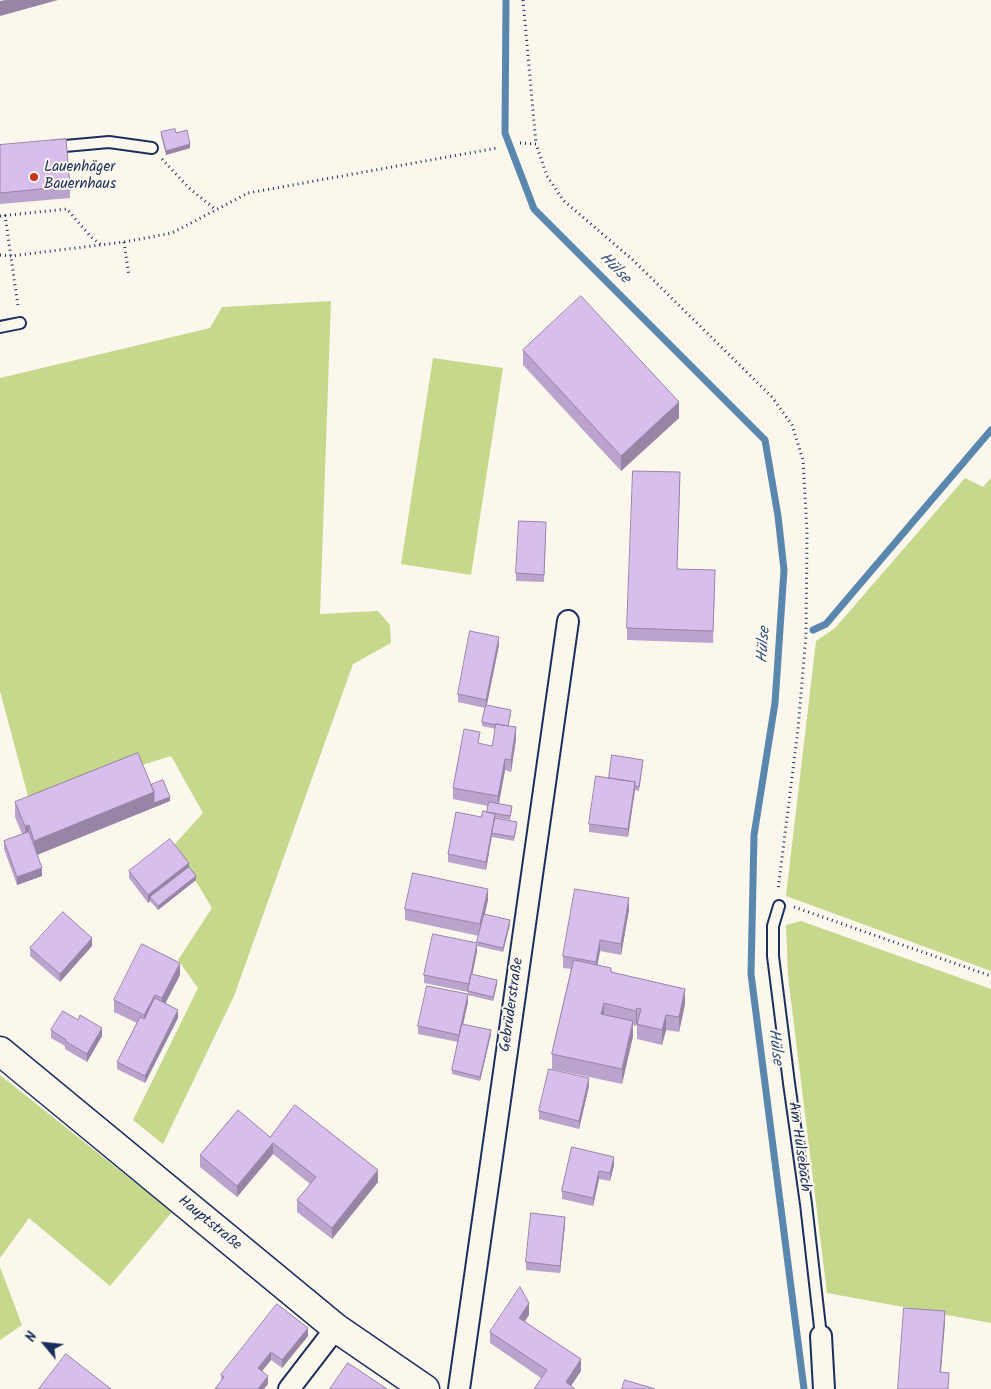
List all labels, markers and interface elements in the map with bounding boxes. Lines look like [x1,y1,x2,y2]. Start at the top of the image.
place label: Lauenhäger Bauernhaus [44,159,116,194]
marker: Lauenhäger Bauernhaus [28,171,40,183]
water label: Hülse [594,249,634,289]
water label: Hülse [754,626,776,664]
street label: Gebrüderstraße [497,957,529,1053]
water label: Hülse [762,1028,786,1066]
street label: Am Hülsebach [783,1101,813,1193]
street label: Hauptstraße [173,1193,245,1255]
north arrow [20,1319,70,1369]
text: N [20,1328,44,1346]

